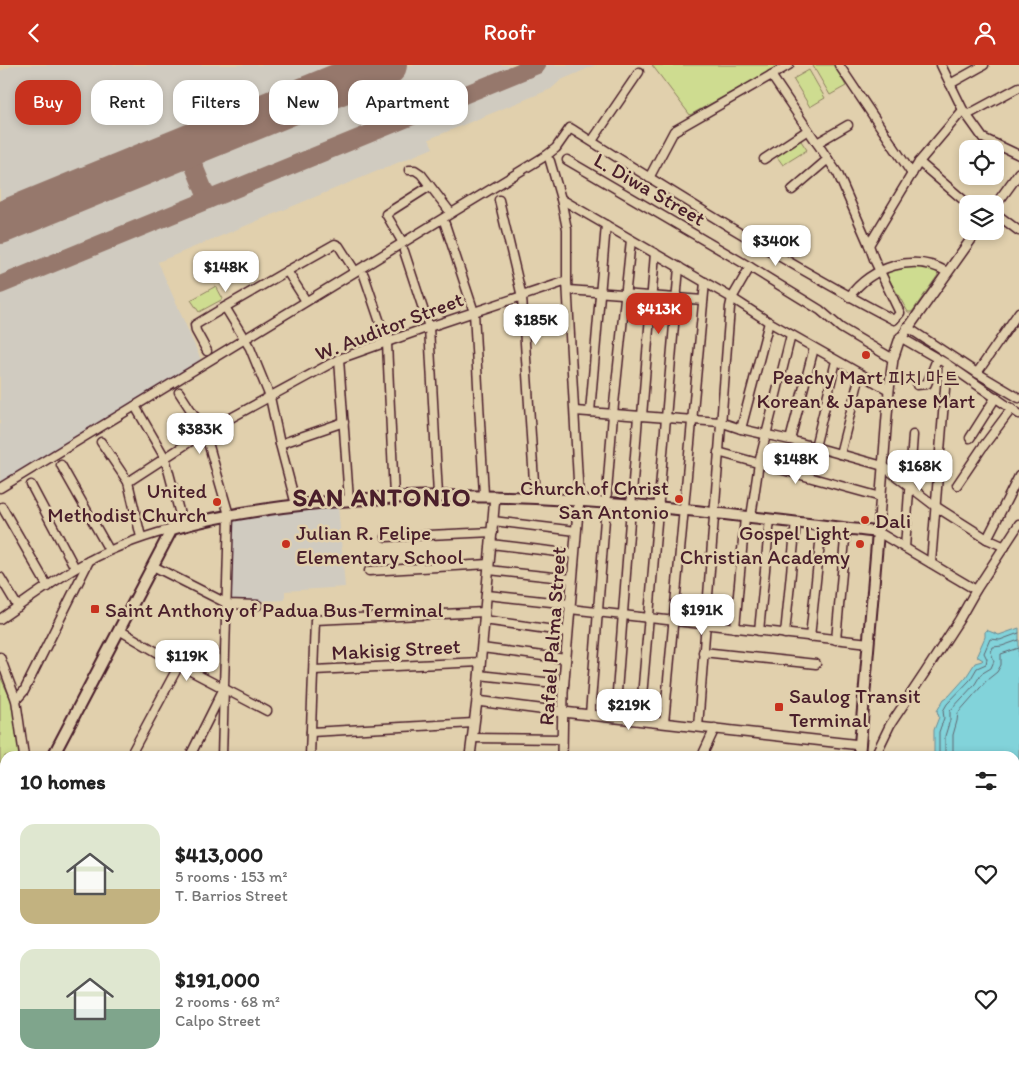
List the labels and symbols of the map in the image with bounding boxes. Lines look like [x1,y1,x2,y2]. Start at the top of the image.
street label: L. Diwa Street [590,147,710,231]
pin: $340K [741,225,811,267]
pin: $148K [191,251,261,293]
street label: W. Auditor Street [311,286,467,366]
pin: $413K [624,293,694,335]
pin: $185K [501,303,571,346]
marker: Peachy Mart 피치 마트 Korean & Japanese Mart [860,349,872,361]
place label: Peachy Mart 피치 마트 Korean & Japanese Mart [757,364,975,413]
pin: $383K [165,413,235,455]
pin: $148K [761,443,831,485]
pin: $168K [885,449,955,492]
place label: Church of Christ San Antonio [520,475,669,524]
place label: United Methodist Church [47,478,208,527]
district label: SAN ANTONIO [292,481,472,513]
marker: Church of Christ San Antonio [673,493,685,505]
marker: United Methodist Church [211,496,223,508]
place label: Dali [875,508,911,533]
marker: Dali [859,514,871,526]
place label: Julian R. Felipe Elementary School [296,520,464,569]
place label: Gospel Light Christian Academy [680,520,850,569]
marker: Julian R. Felipe Elementary School [280,538,292,550]
marker: Gospel Light Christian Academy [854,538,866,550]
street label: Rafael Palma Street [533,546,571,726]
pin: $191K [667,593,737,636]
place label: Saint Anthony of Padua Bus Terminal [105,597,444,622]
marker: Saint Anthony of Padua Bus Terminal [89,603,101,615]
street label: Makisig Street [331,633,461,665]
pin: $119K [152,639,222,682]
place label: Saulog Transit Terminal [789,683,921,732]
pin: $219K [594,689,664,731]
marker: Saulog Transit Terminal [773,701,785,713]

